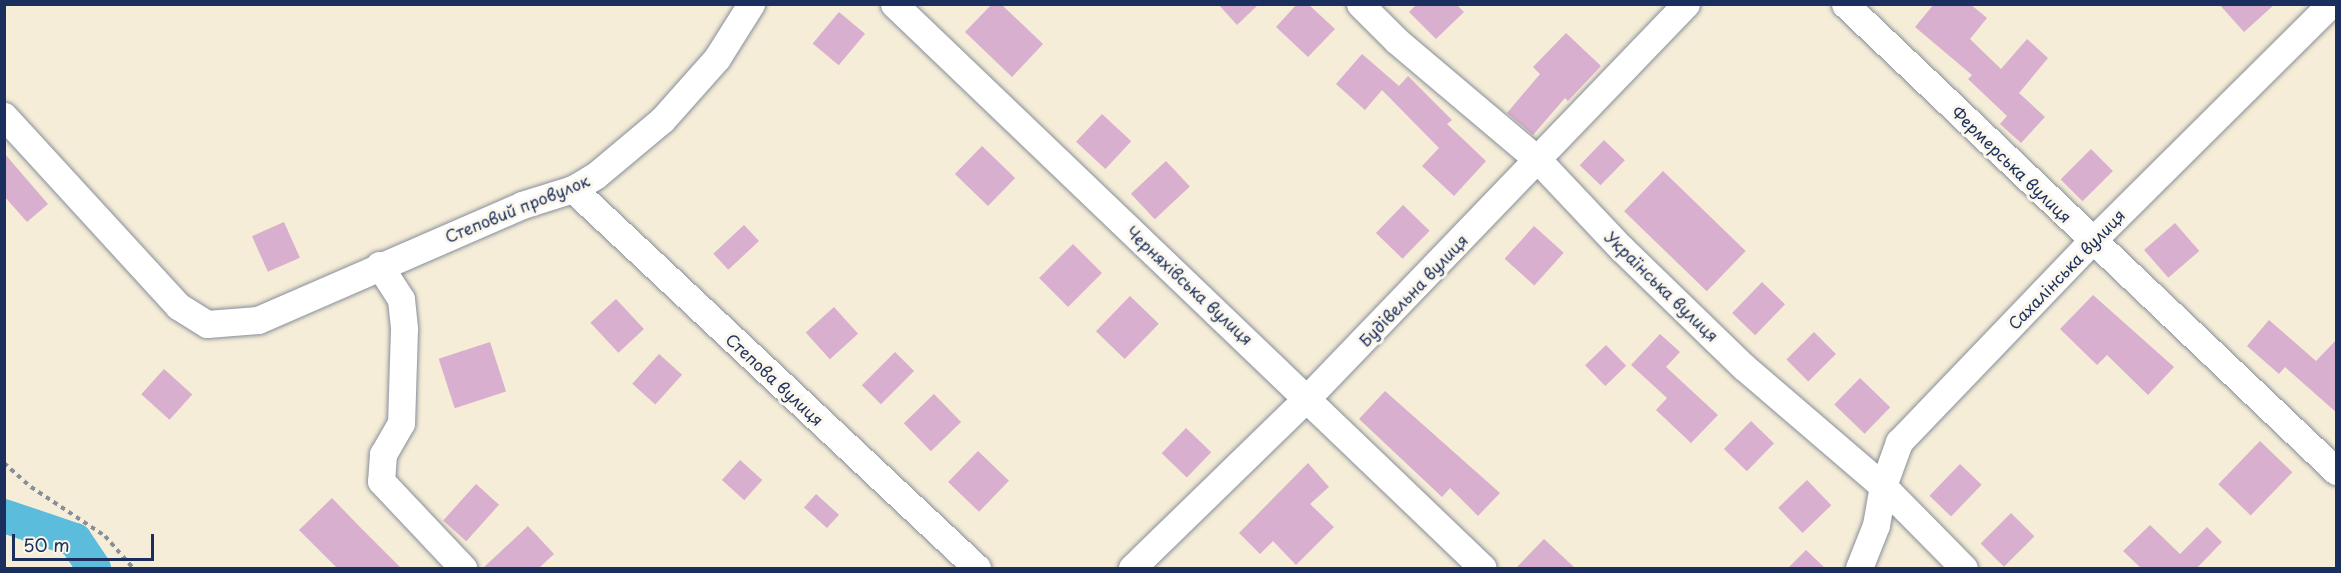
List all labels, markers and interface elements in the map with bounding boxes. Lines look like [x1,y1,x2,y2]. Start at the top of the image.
street label: Фермерська вулиця [1948,102,2076,226]
street label: Степовий провулок [442,170,592,246]
street label: Сахалінська вулиця [2003,205,2129,333]
street label: Черняхівська вулиця [1123,221,1257,349]
street label: Українська вулиця [1601,227,1723,345]
street label: Будівельна вулиця [1354,230,1472,350]
street label: Степова вулиця [722,329,828,429]
scale bar [15,522,158,560]
text: 50 m [23,531,70,558]

